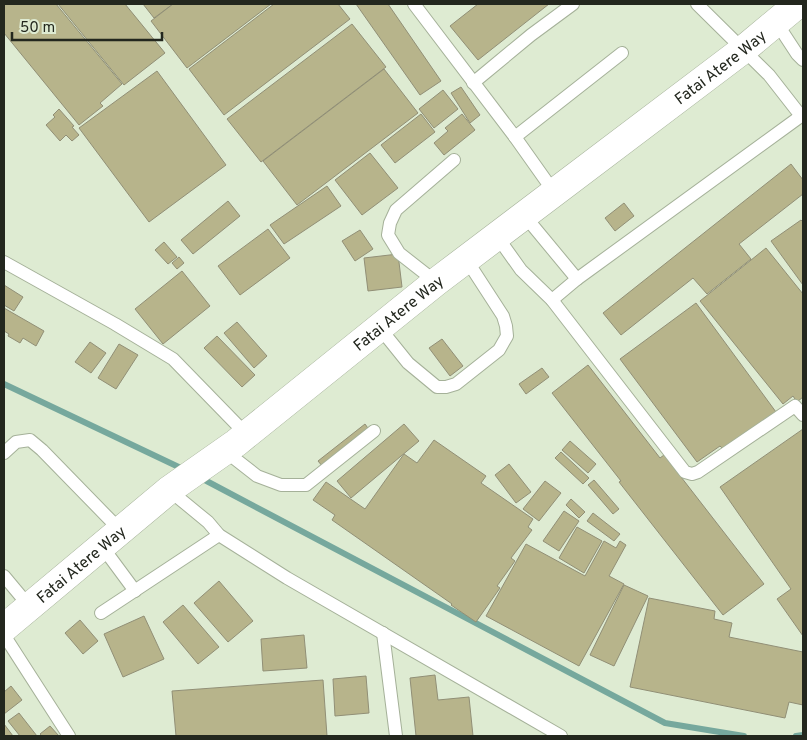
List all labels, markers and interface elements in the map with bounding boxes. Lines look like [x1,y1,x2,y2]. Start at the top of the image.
scale bar [12,10,162,42]
text: 50 m [20,19,55,38]
street label: Fatai Atere Way [671,27,771,110]
street label: Fatai Atere Way [350,272,448,357]
street label: Fatai Atere Way [33,522,131,609]

